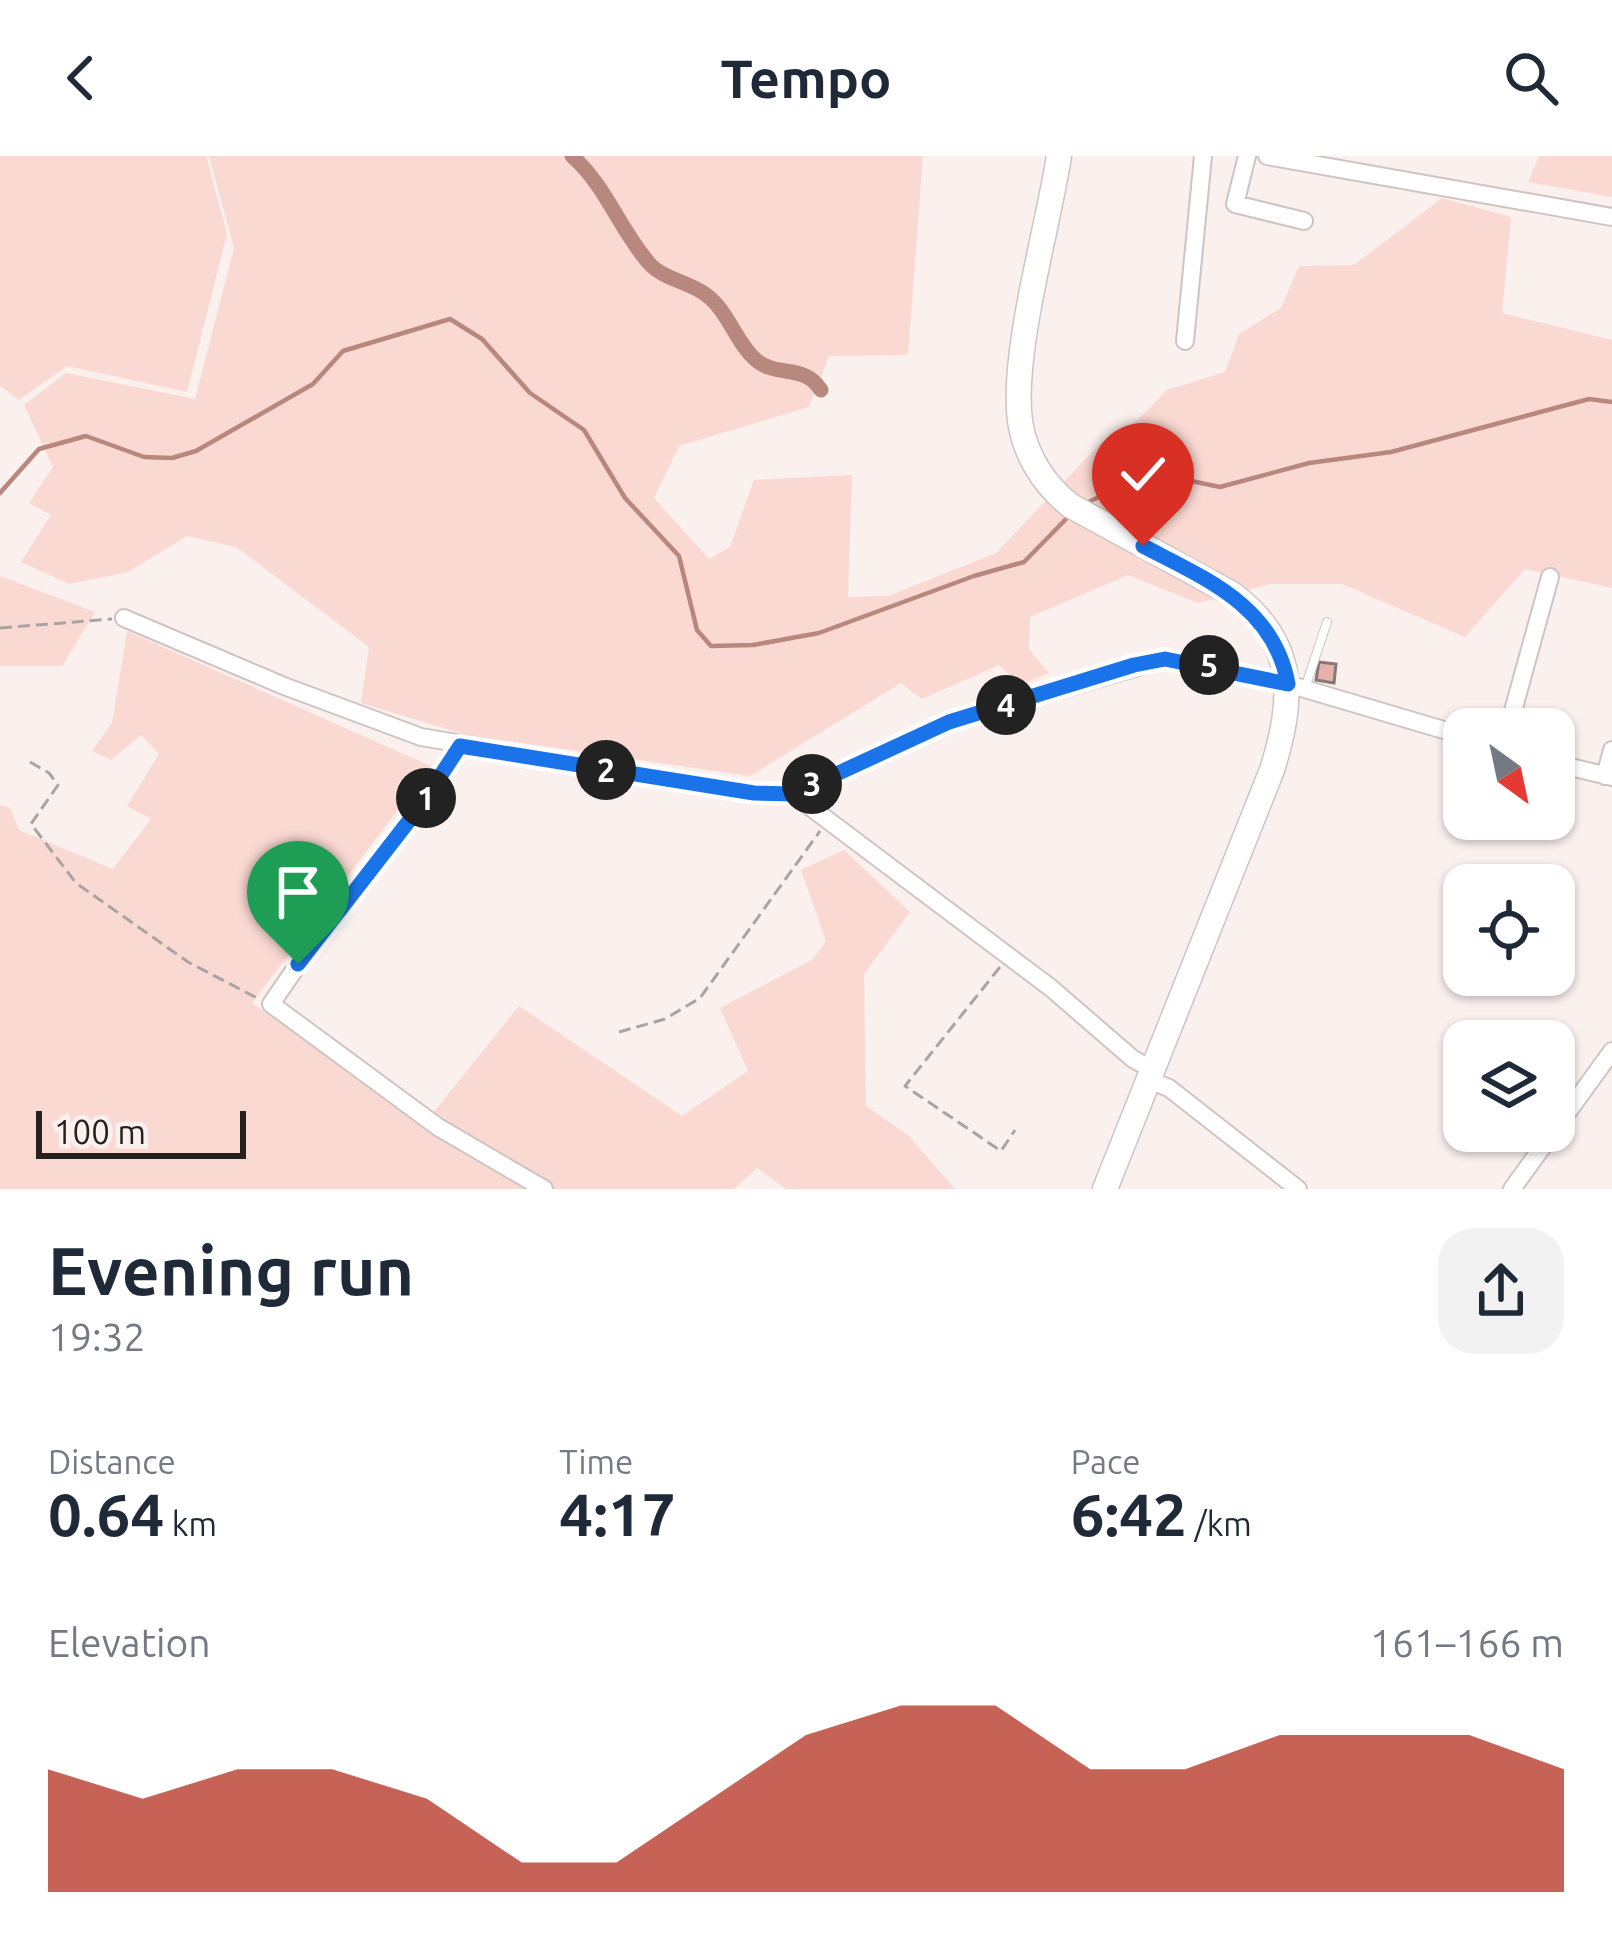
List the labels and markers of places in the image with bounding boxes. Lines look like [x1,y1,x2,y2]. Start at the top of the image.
pin [1092,423,1194,546]
pin: 5 [1179,635,1239,695]
pin: 4 [976,675,1036,735]
pin: 2 [576,740,636,800]
pin: 3 [782,754,842,814]
pin: 1 [396,768,456,828]
pin [247,841,349,964]

